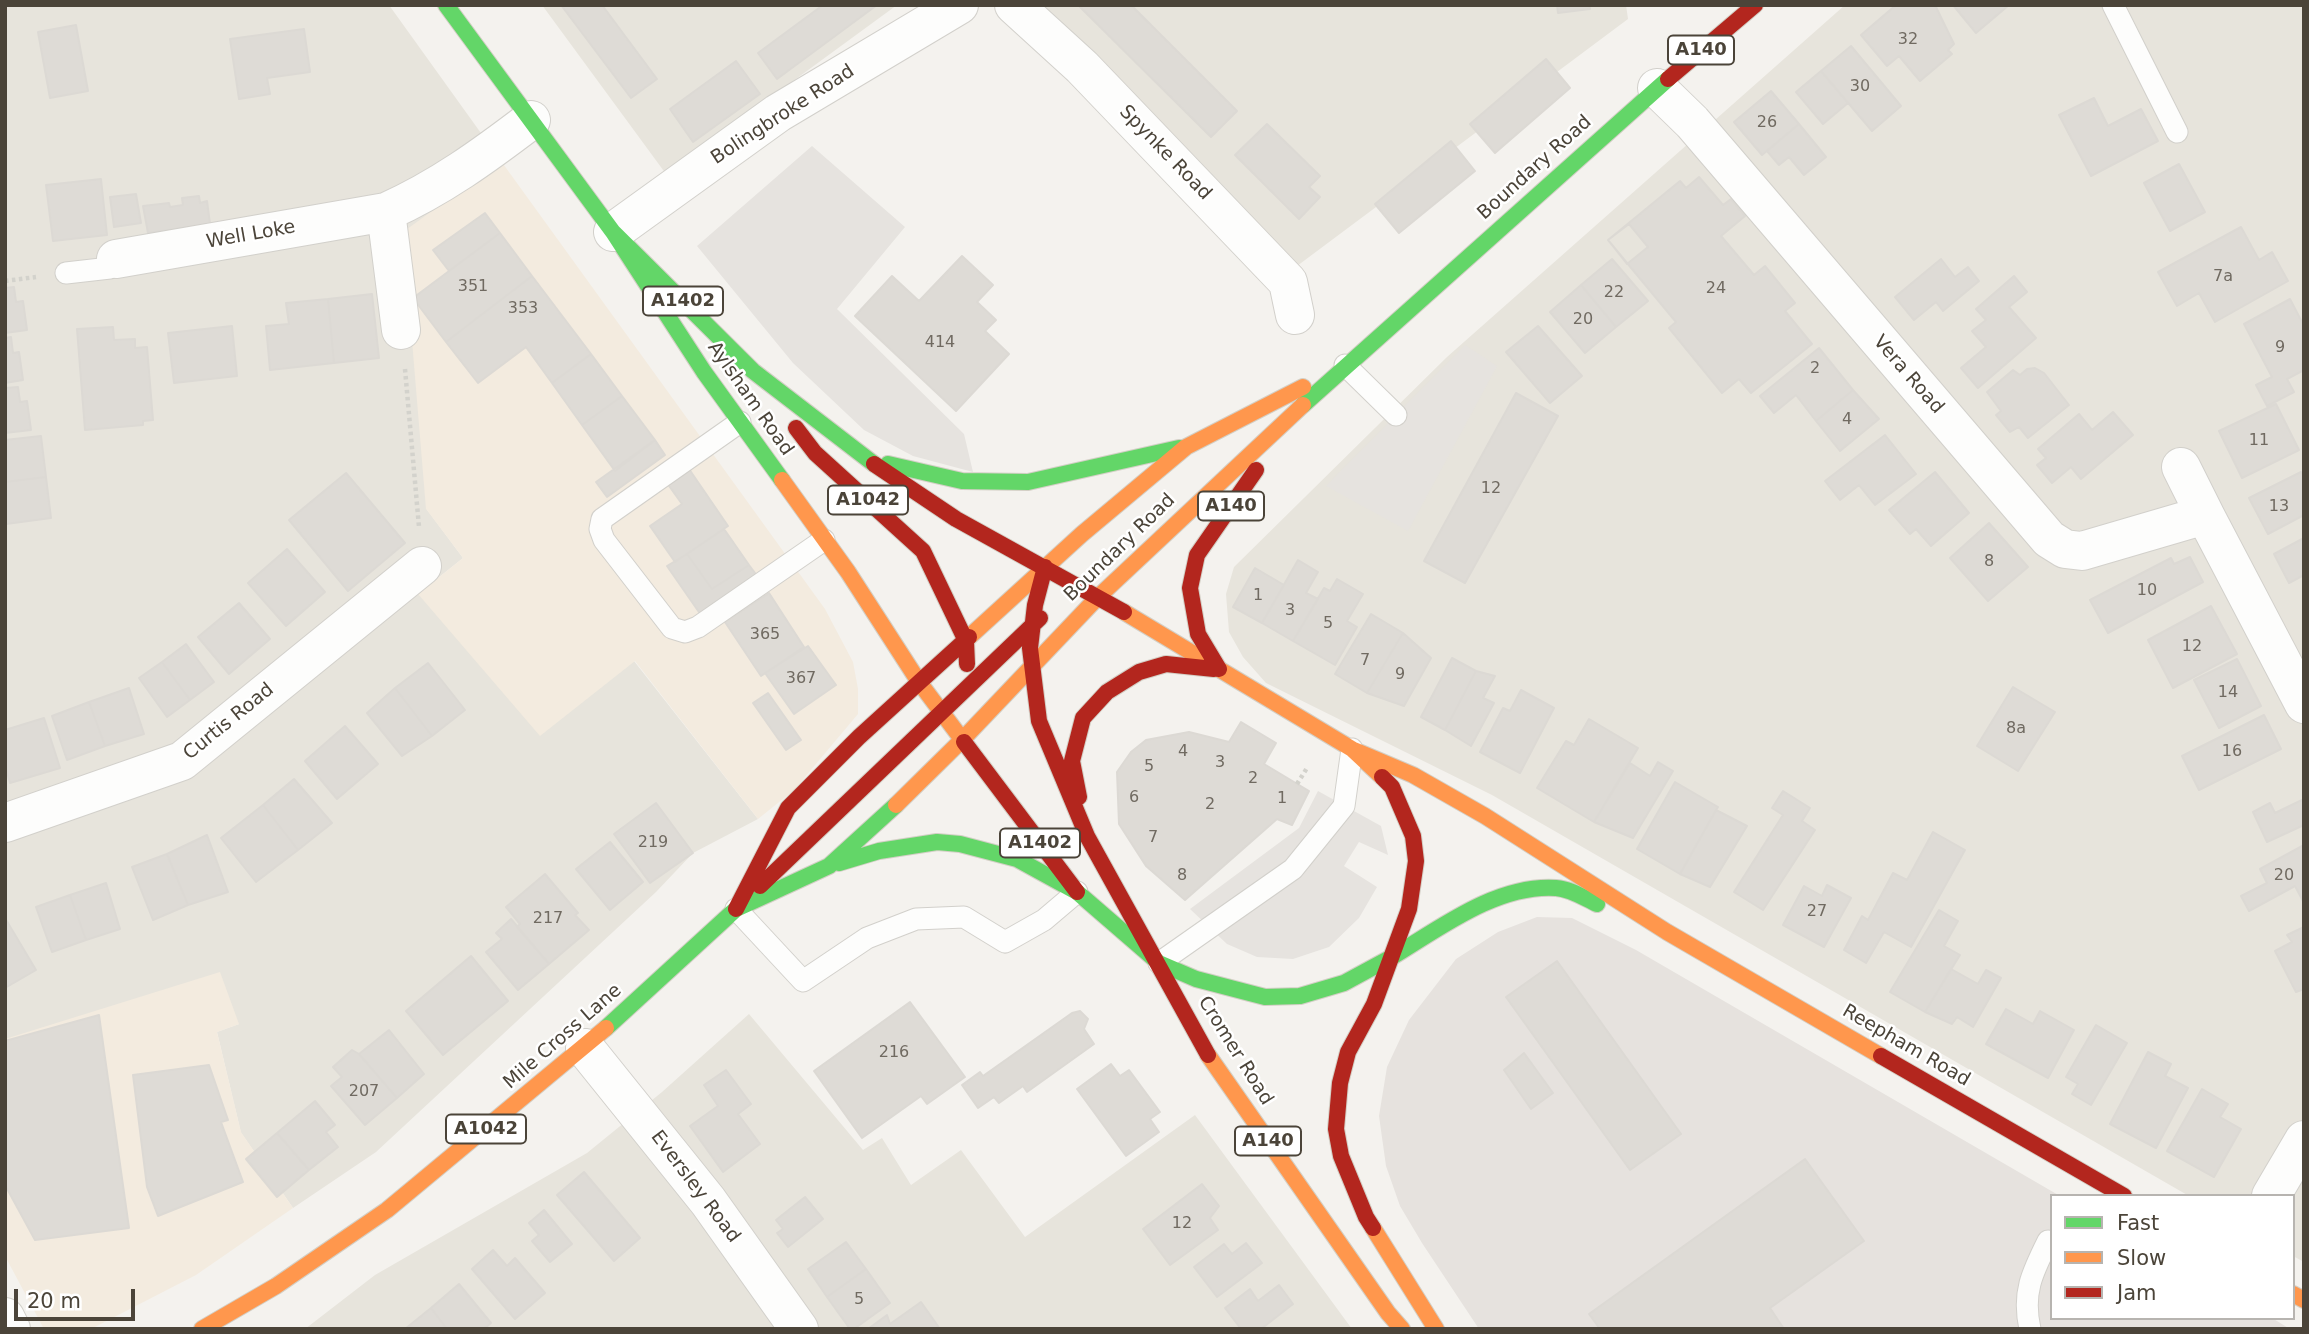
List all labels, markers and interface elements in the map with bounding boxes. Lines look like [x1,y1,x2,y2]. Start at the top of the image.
house number: 32 [1898,30,1918,50]
road number: A140 [1668,36,1734,64]
street label: Bolingbroke Road [707,60,859,170]
house number: 30 [1850,77,1870,97]
street label: Spynke Road [1114,101,1216,205]
street label: Boundary Road [1473,111,1597,225]
house number: 26 [1757,113,1777,133]
street label: Well Loke [205,216,297,254]
house number: 7a [2213,267,2233,287]
house number: 351 [458,277,488,297]
house number: 24 [1706,279,1726,299]
house number: 22 [1604,283,1624,303]
road number: A1402 [643,286,723,316]
house number: 353 [508,299,538,319]
house number: 20 [1573,310,1593,330]
street label: Vera Road [1868,331,1948,419]
house number: 414 [925,333,955,353]
street label: Aylsham Road [702,338,798,460]
house number: 9 [2275,338,2285,358]
house number: 2 [1810,359,1820,379]
house number: 4 [1842,410,1852,430]
house number: 11 [2249,431,2269,451]
house number: 12 [1481,479,1501,499]
road number: A1042 [828,486,908,514]
street label: Boundary Road [1060,489,1180,607]
road number: A140 [1198,492,1264,520]
house number: 13 [2269,497,2289,517]
house number: 8 [1984,552,1994,572]
house number: 10 [2137,581,2157,601]
house number: 1 [1253,586,1263,606]
house number: 3 [1285,601,1295,621]
house number: 5 [1323,614,1333,634]
house number: 365 [750,625,780,645]
house number: 12 [2182,637,2202,657]
house number: 7 [1360,651,1370,671]
house number: 9 [1395,665,1405,685]
house number: 367 [786,669,816,689]
street label: Curtis Road [179,679,279,765]
house number: 14 [2218,683,2238,703]
house number: 8a [2006,719,2026,739]
house number: 4 [1178,742,1188,762]
house number: 16 [2222,742,2242,762]
house number: 3 [1215,753,1225,773]
house number: 5 [1144,757,1154,777]
house number: 2 [1248,769,1258,789]
house number: 6 [1129,788,1139,808]
house number: 1 [1277,789,1287,809]
house number: 2 [1205,795,1215,815]
road number: A1402 [1000,828,1080,858]
house number: 7 [1148,828,1158,848]
house number: 219 [638,833,668,853]
house number: 8 [1177,866,1187,886]
house number: 20 [2274,866,2294,886]
house number: 27 [1807,902,1827,922]
house number: 217 [533,909,563,929]
street label: Mile Cross Lane [499,980,627,1094]
street label: Cromer Road [1192,992,1278,1110]
street label: Reepham Road [1838,1000,1974,1092]
house number: 216 [879,1043,909,1063]
house number: 207 [349,1082,379,1102]
road number: A1042 [446,1114,526,1144]
street label: Eversley Road [645,1126,745,1248]
road number: A140 [1235,1126,1301,1156]
legend [2050,1194,2295,1320]
text: Fast [2117,1211,2159,1235]
house number: 12 [1172,1214,1192,1234]
text: Slow [2117,1246,2166,1270]
scale bar [18,1274,138,1318]
text: Jam [2117,1281,2157,1305]
text: 20 m [27,1289,81,1313]
house number: 5 [854,1290,864,1310]

